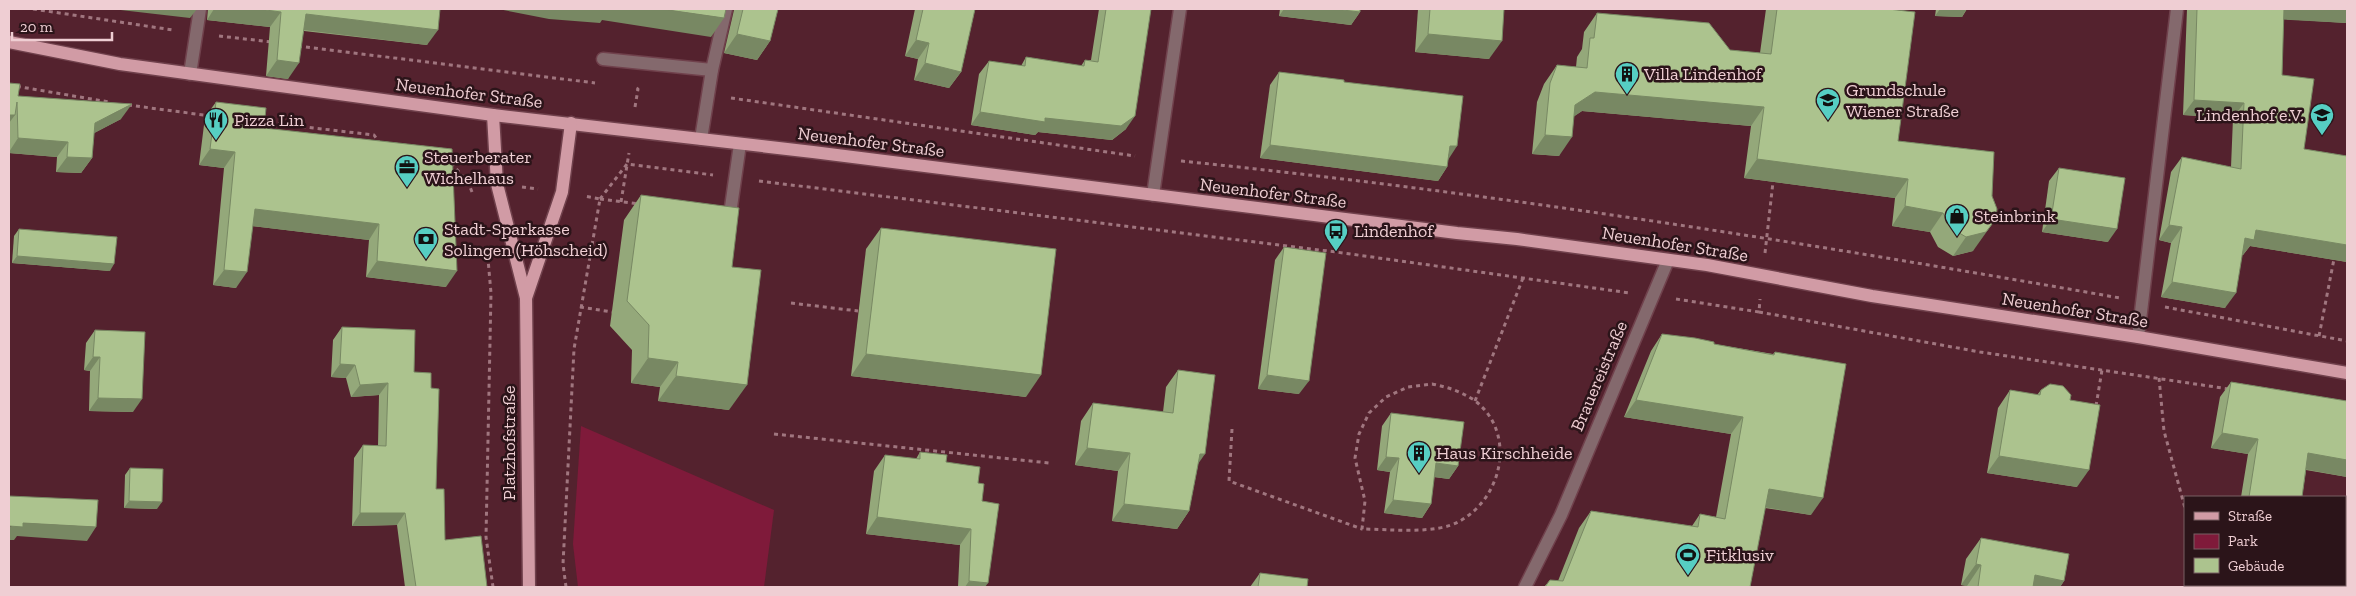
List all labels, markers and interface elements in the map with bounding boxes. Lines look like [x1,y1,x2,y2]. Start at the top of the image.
scale bar [12,10,112,42]
text: 20 m [20,18,53,36]
building icon: Villa Lindenhof [1614,61,1640,95]
place label: Villa Lindenhof [1643,63,1763,85]
street label: Neuenhofer Straße [394,73,544,113]
place label: Grundschule Wiener Straße [1846,79,1959,122]
school or university icon: Grundschule Wiener Straße [1815,87,1841,121]
school or university icon: Lindenhof e.V. [2309,102,2335,136]
place label: Lindenhof e.V. [2196,104,2304,126]
restaurant icon: Pizza Lin [203,107,229,141]
place label: Pizza Lin [234,109,305,131]
street label: Neuenhofer Straße [796,122,946,162]
place label: Steuerberater Wichelhaus [424,146,532,189]
office icon: Steuerberater Wichelhaus [394,154,420,188]
street label: Neuenhofer Straße [1198,173,1348,213]
shop icon: Steinbrink [1944,203,1970,237]
place label: Steinbrink [1974,205,2057,227]
place label: Stadt-Sparkasse Solingen (Höhscheid) [444,218,607,261]
bus stop icon: Lindenhof [1323,218,1349,252]
place label: Lindenhof [1354,220,1434,242]
street label: Neuenhofer Straße [1600,222,1750,266]
bank icon: Stadt-Sparkasse Solingen (Höhscheid) [413,226,439,260]
street label: Neuenhofer Straße [2000,288,2150,332]
street label: Brauereistraße [1566,318,1632,434]
street label: Platzhofstraße [498,386,520,500]
building icon: Haus Kirschheide [1406,440,1432,474]
place label: Haus Kirschheide [1436,442,1573,464]
legend [2184,496,2346,586]
text: Straße [2228,507,2272,525]
text: Park [2228,532,2258,550]
sports icon: Fitklusiv [1675,542,1701,576]
place label: Fitklusiv [1706,544,1774,566]
text: Gebäude [2228,557,2284,575]

